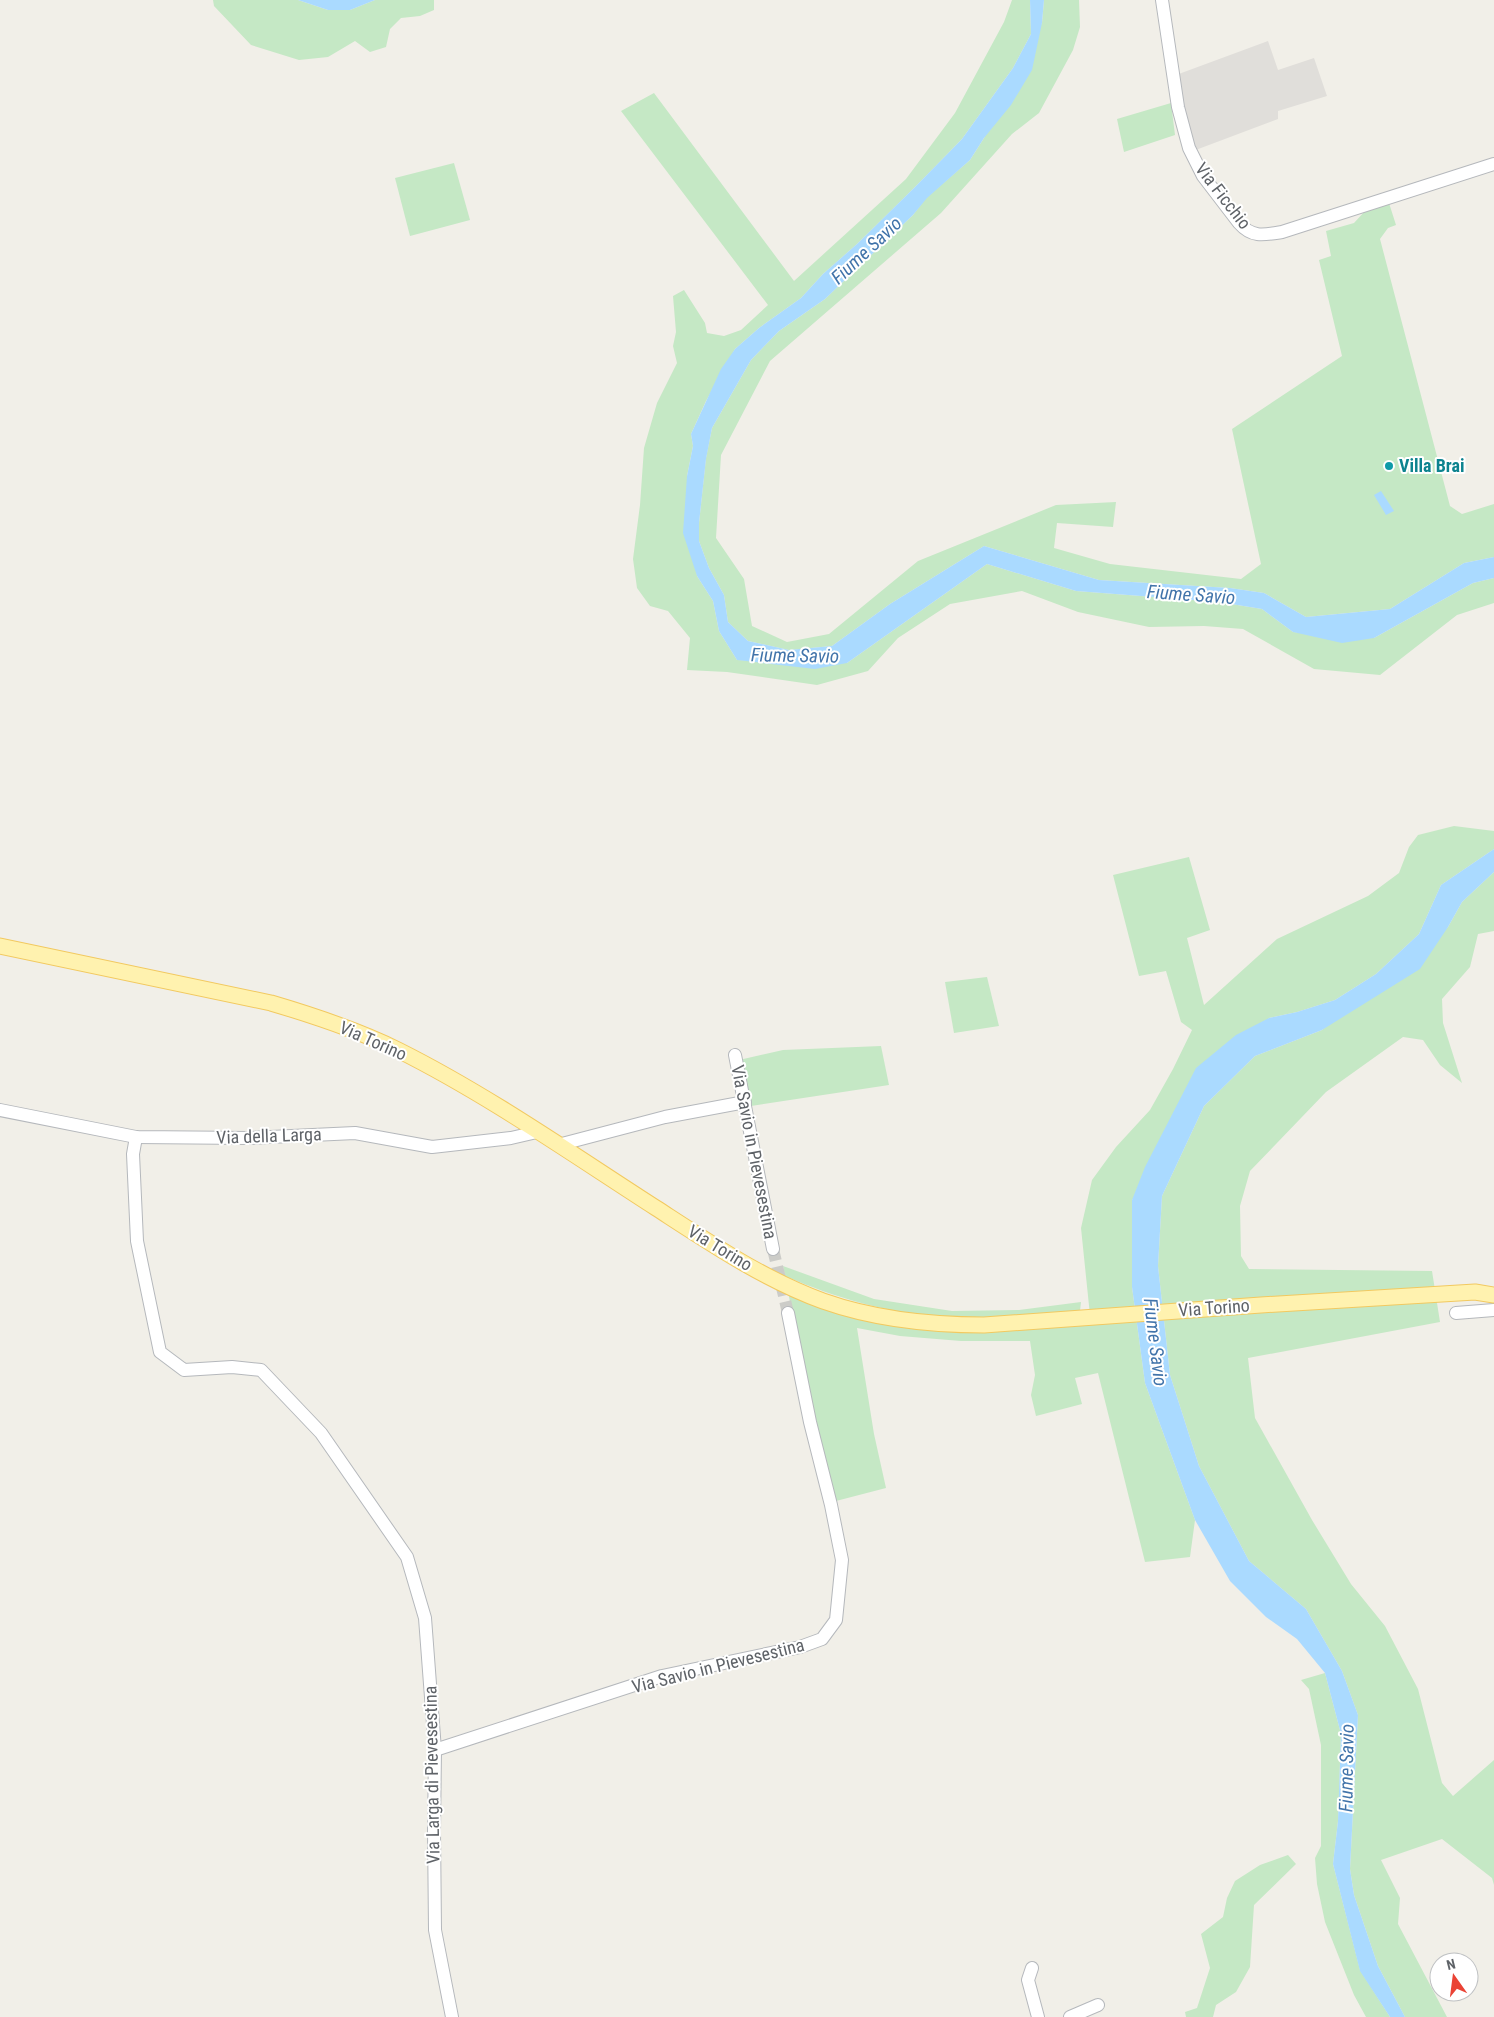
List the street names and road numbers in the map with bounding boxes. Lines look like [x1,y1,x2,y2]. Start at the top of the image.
street label: Via Ficchio [1191,158,1256,233]
street label: Via Torino [336,1016,410,1065]
street label: Via Savio in Pievesestina [727,1063,782,1241]
street label: Via della Larga [216,1123,322,1148]
street label: Via Torino [684,1220,756,1275]
street label: Via Torino [1178,1295,1250,1320]
street label: Via Savio in Pievesestina [630,1634,806,1697]
street label: Via Larga di Pievesestina [419,1686,444,1864]

